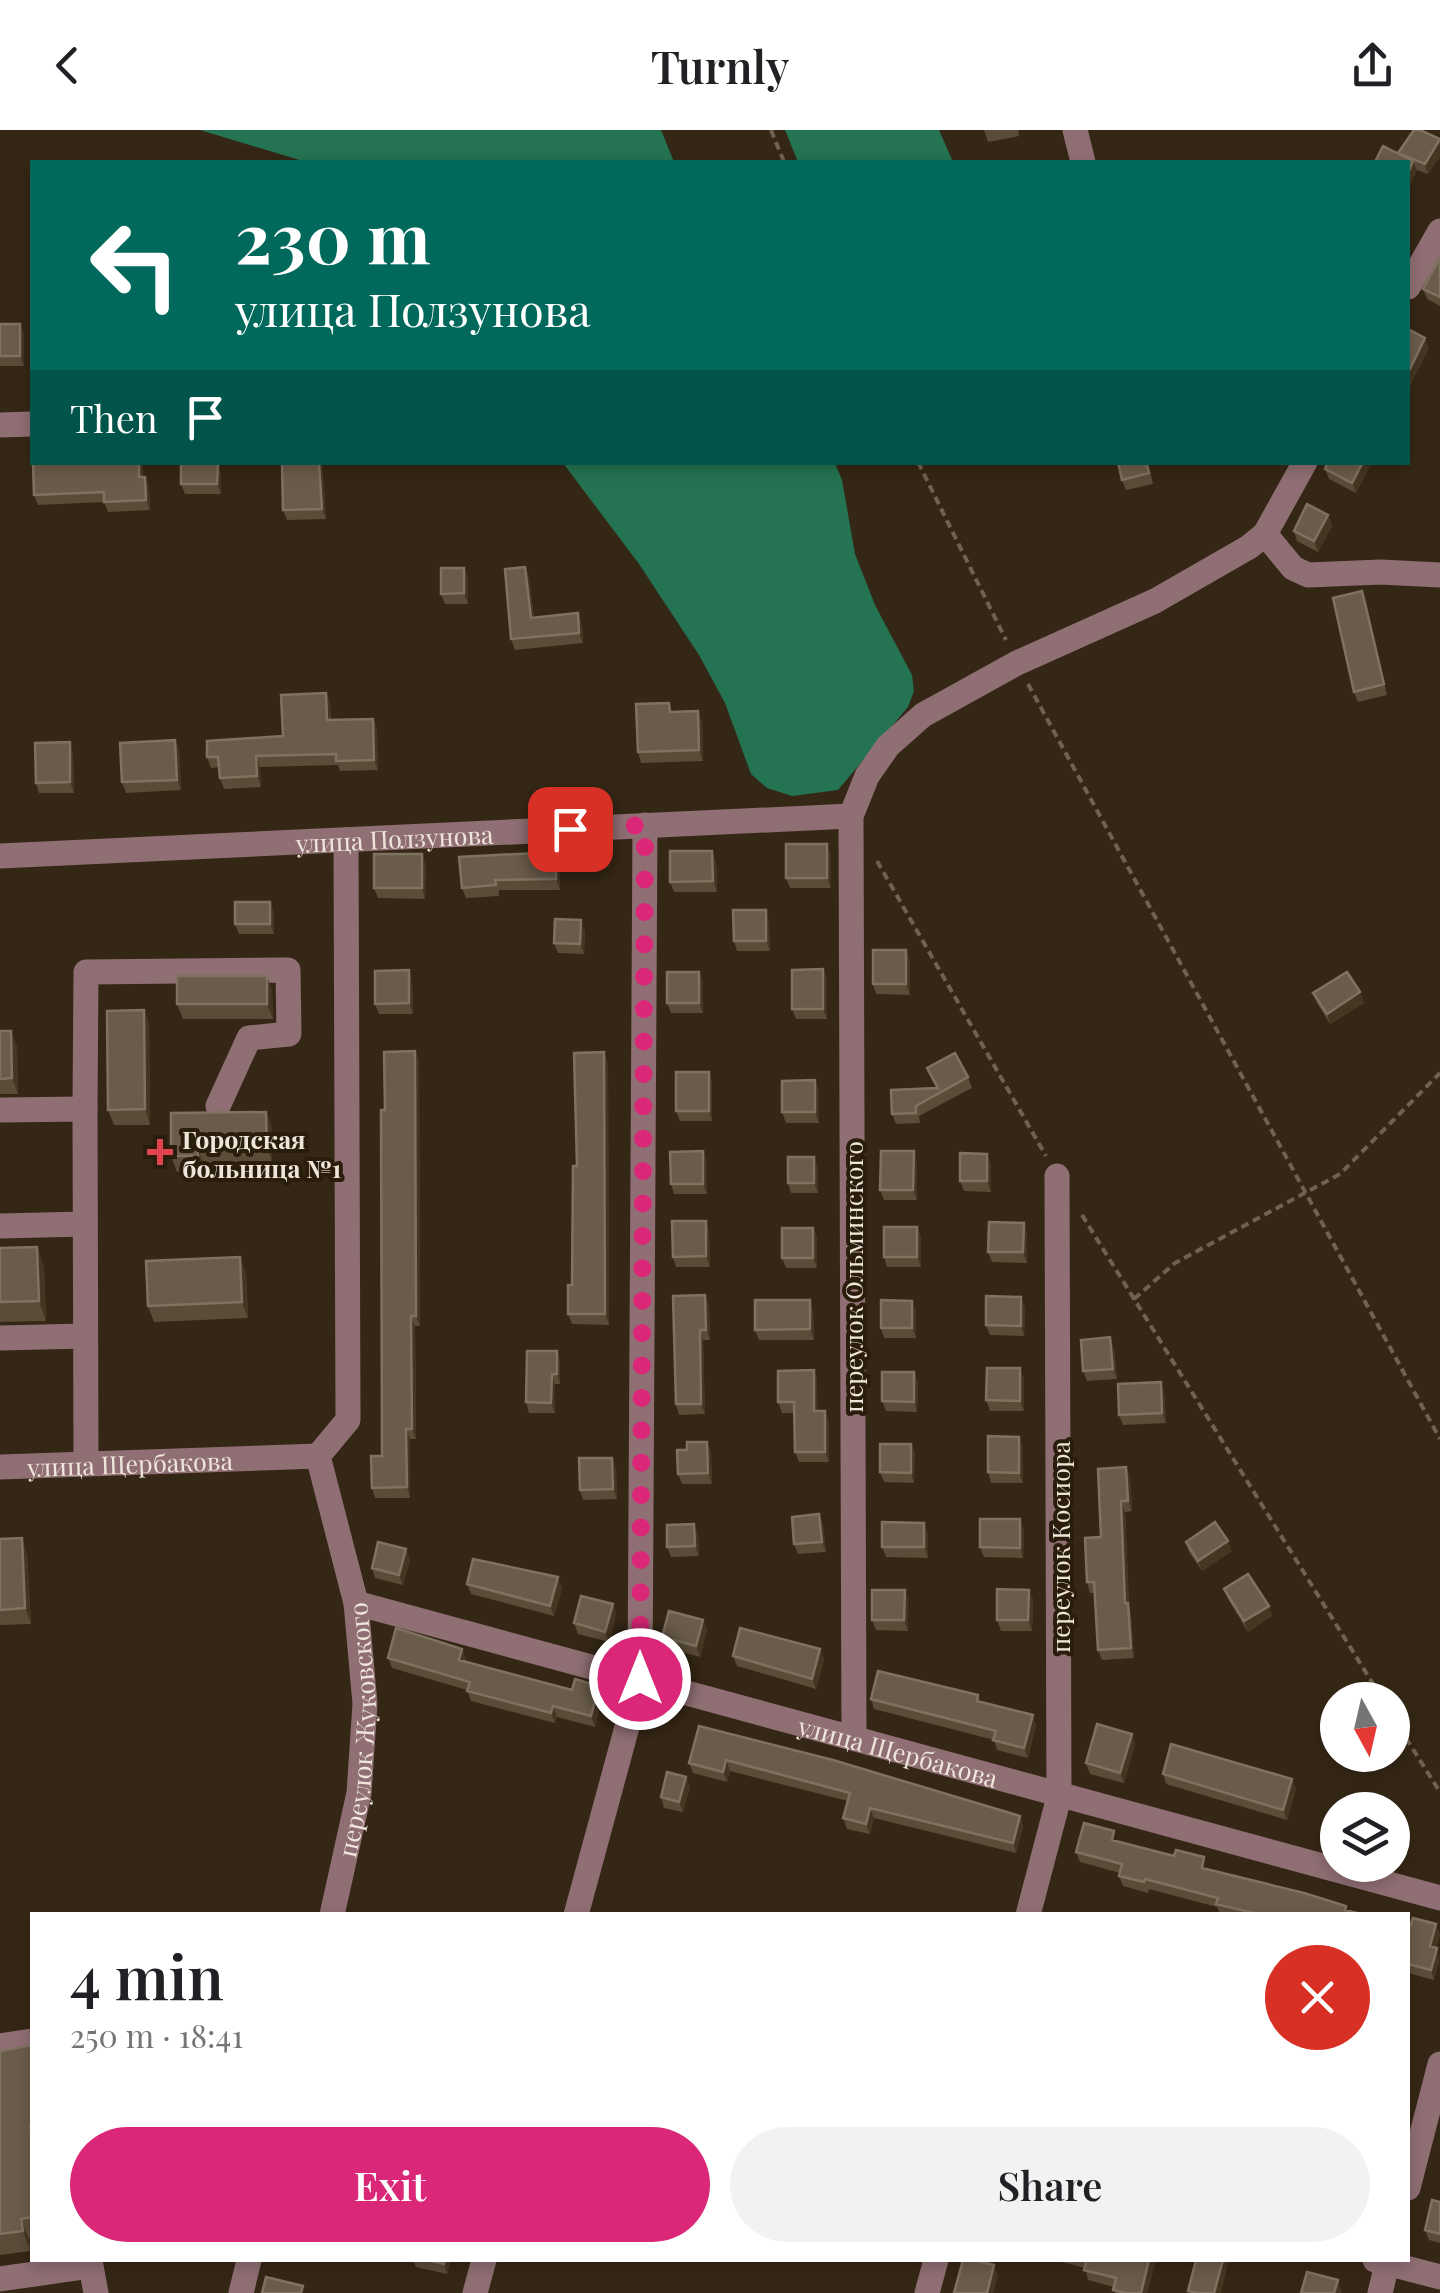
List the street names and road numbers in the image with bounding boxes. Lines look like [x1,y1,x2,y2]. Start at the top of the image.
street label: улица Ползунова [294,816,495,859]
street label: переулок Ольминского [836,1141,869,1413]
street label: переулок Косиора [1043,1441,1076,1653]
street label: улица Щербакова [26,1442,234,1483]
street label: переулок Жуковского [329,1601,382,1860]
street label: улица Щербакова [794,1707,1002,1794]

